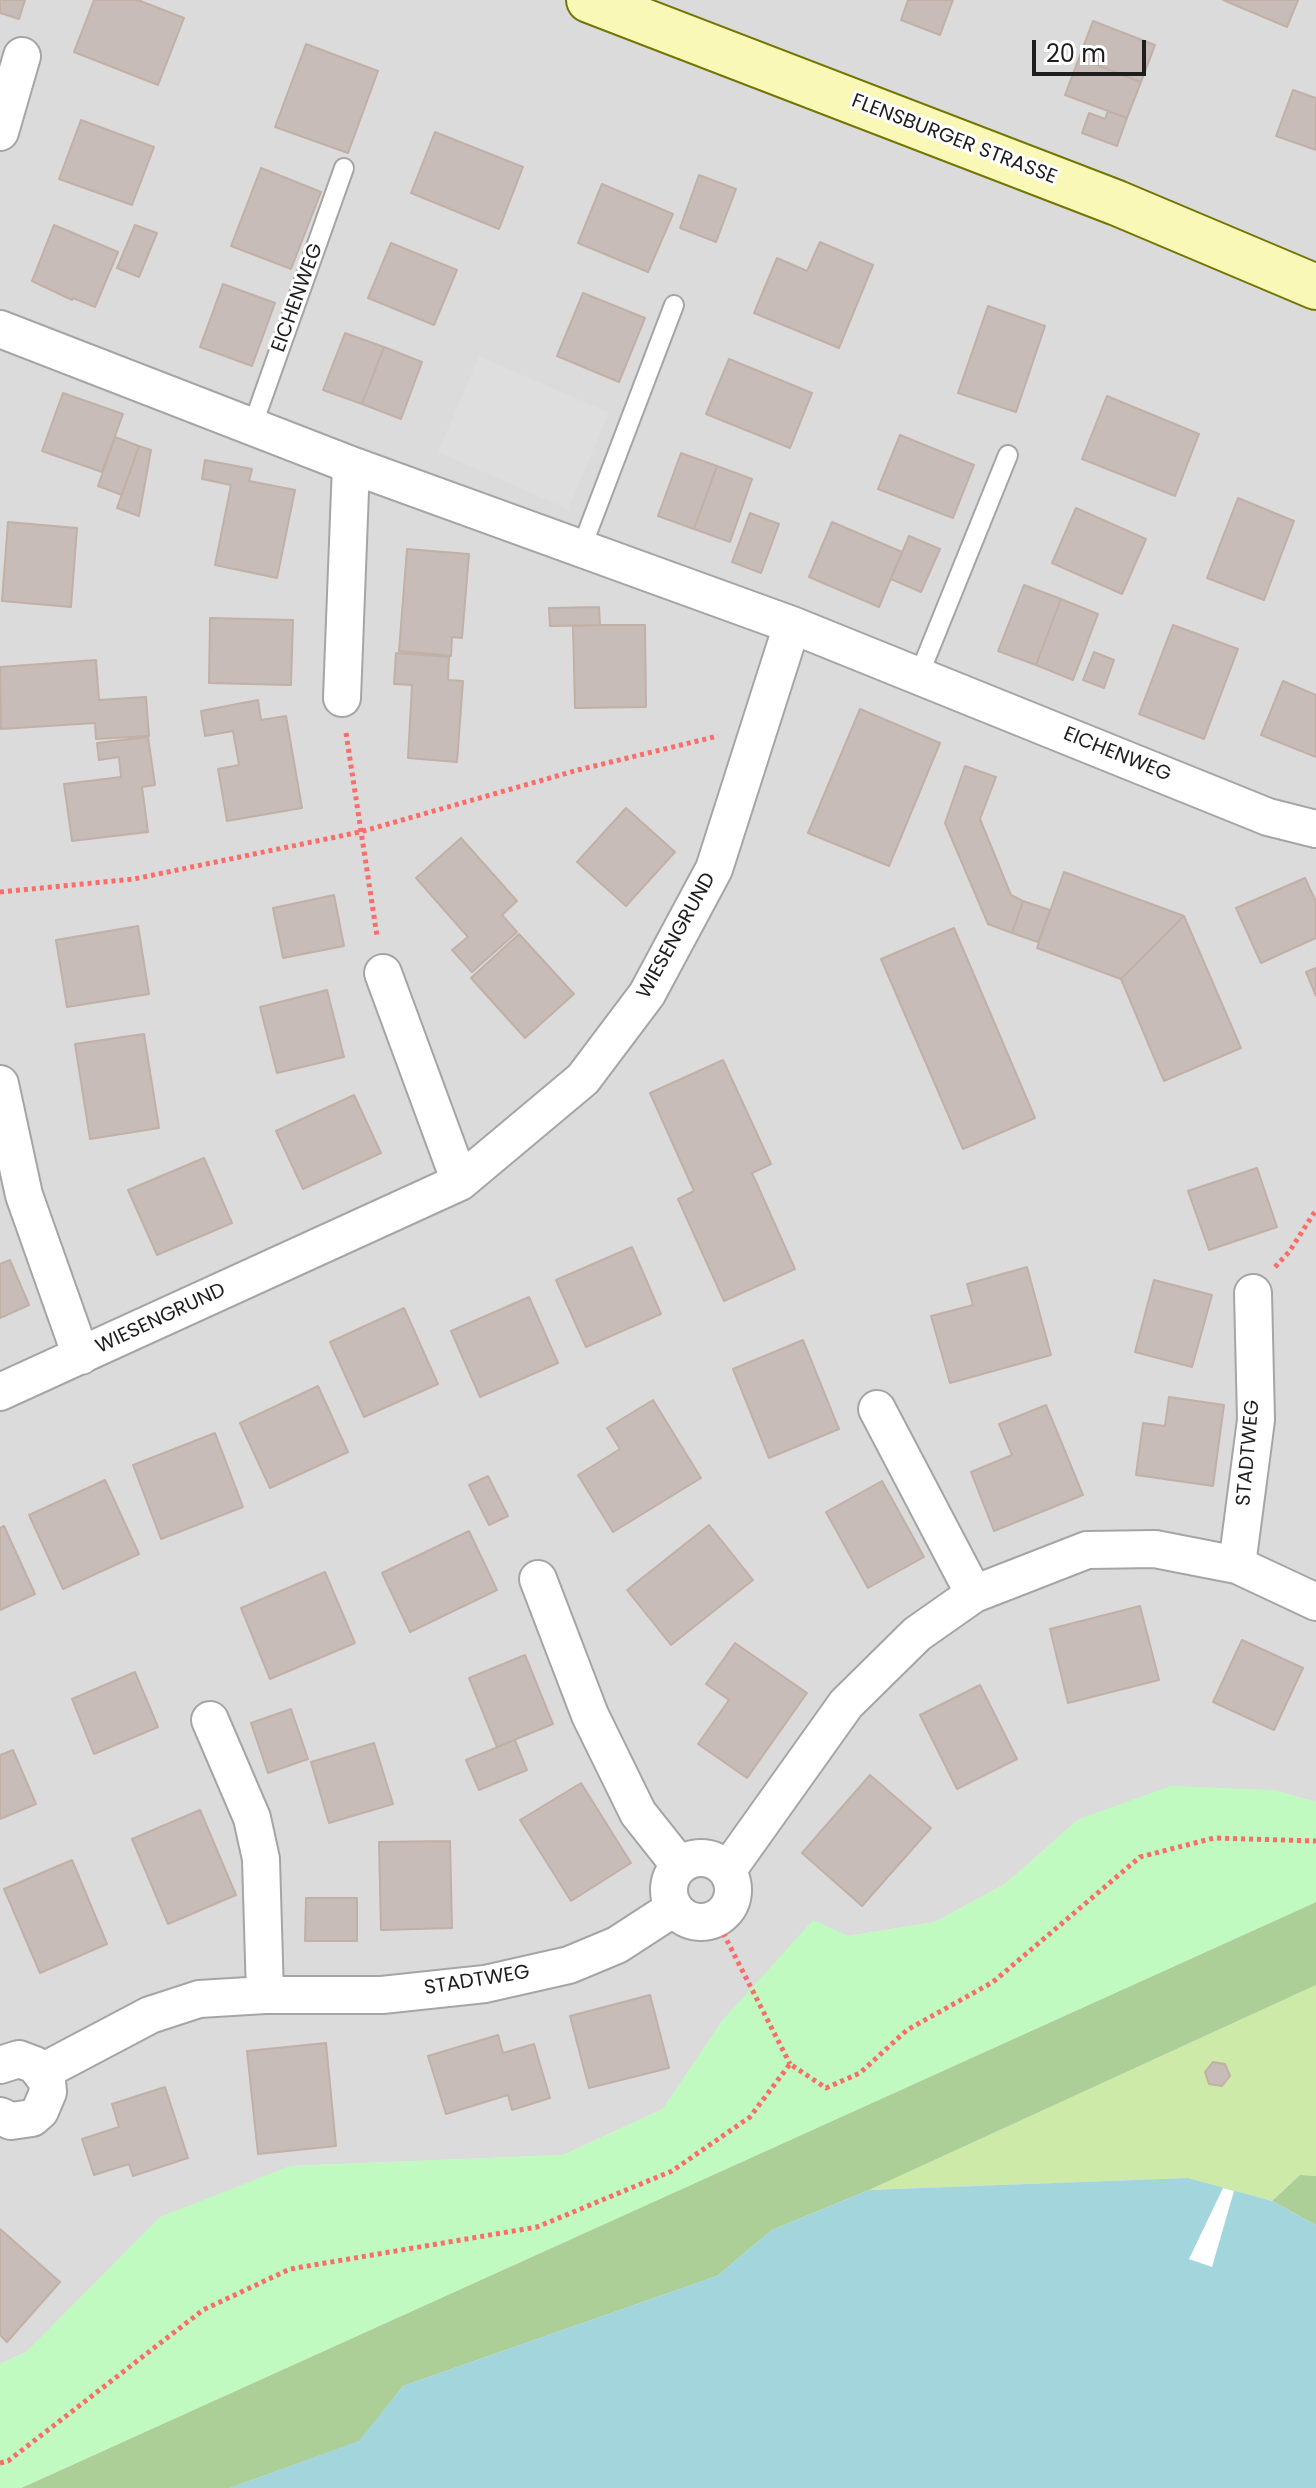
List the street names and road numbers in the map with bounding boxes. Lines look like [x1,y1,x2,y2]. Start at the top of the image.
street label: FLENSBURGER STRASSE [848,90,1060,190]
street label: EICHENWEG [267,240,329,356]
street label: EICHENWEG [1060,722,1174,788]
street label: WIESENGRUND [633,869,721,1003]
street label: WIESENGRUND [92,1279,230,1359]
street label: STADTWEG [1232,1399,1266,1507]
street label: STADTWEG [423,1961,531,2001]

